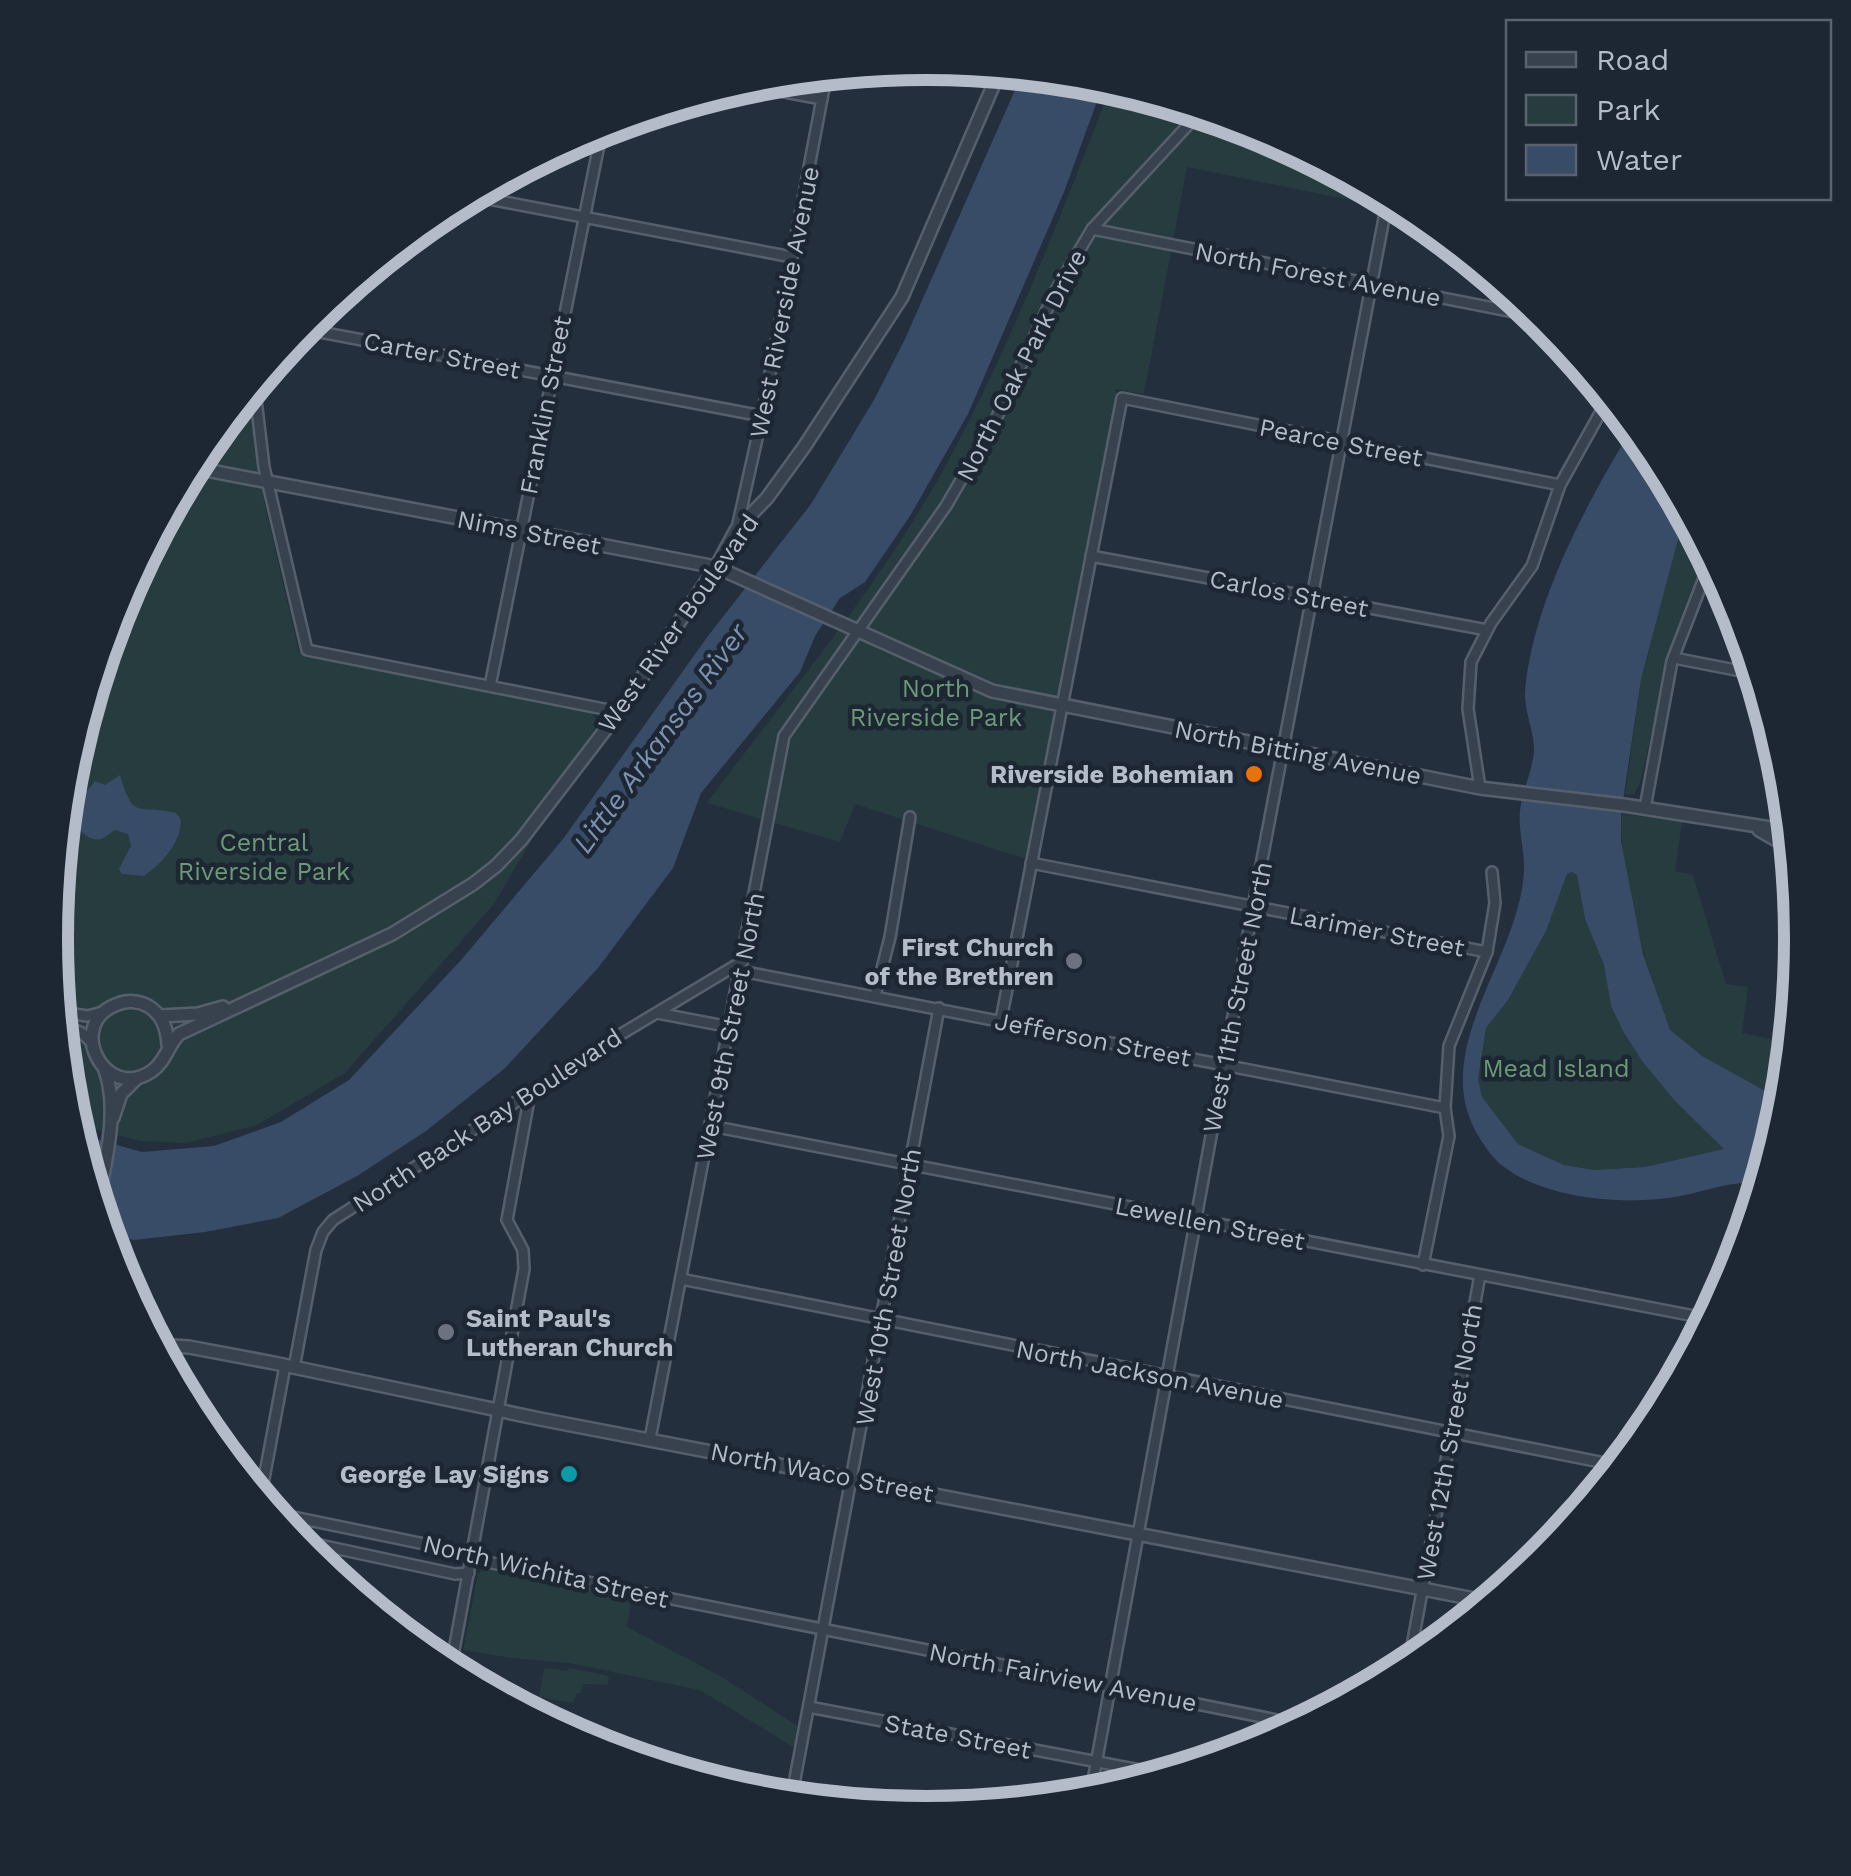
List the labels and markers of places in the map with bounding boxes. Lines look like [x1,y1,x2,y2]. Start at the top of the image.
place label: Riverside Bohemian [990,760,1234,789]
marker: Riverside Bohemian [1243,763,1265,785]
place label: First Church of the Brethren [865,933,1054,991]
marker: First Church of the Brethren [1063,950,1085,972]
place label: Saint Paul's Lutheran Church [466,1304,674,1362]
marker: Saint Paul's Lutheran Church [435,1321,457,1343]
place label: George Lay Signs [340,1460,549,1489]
marker: George Lay Signs [558,1463,580,1485]

